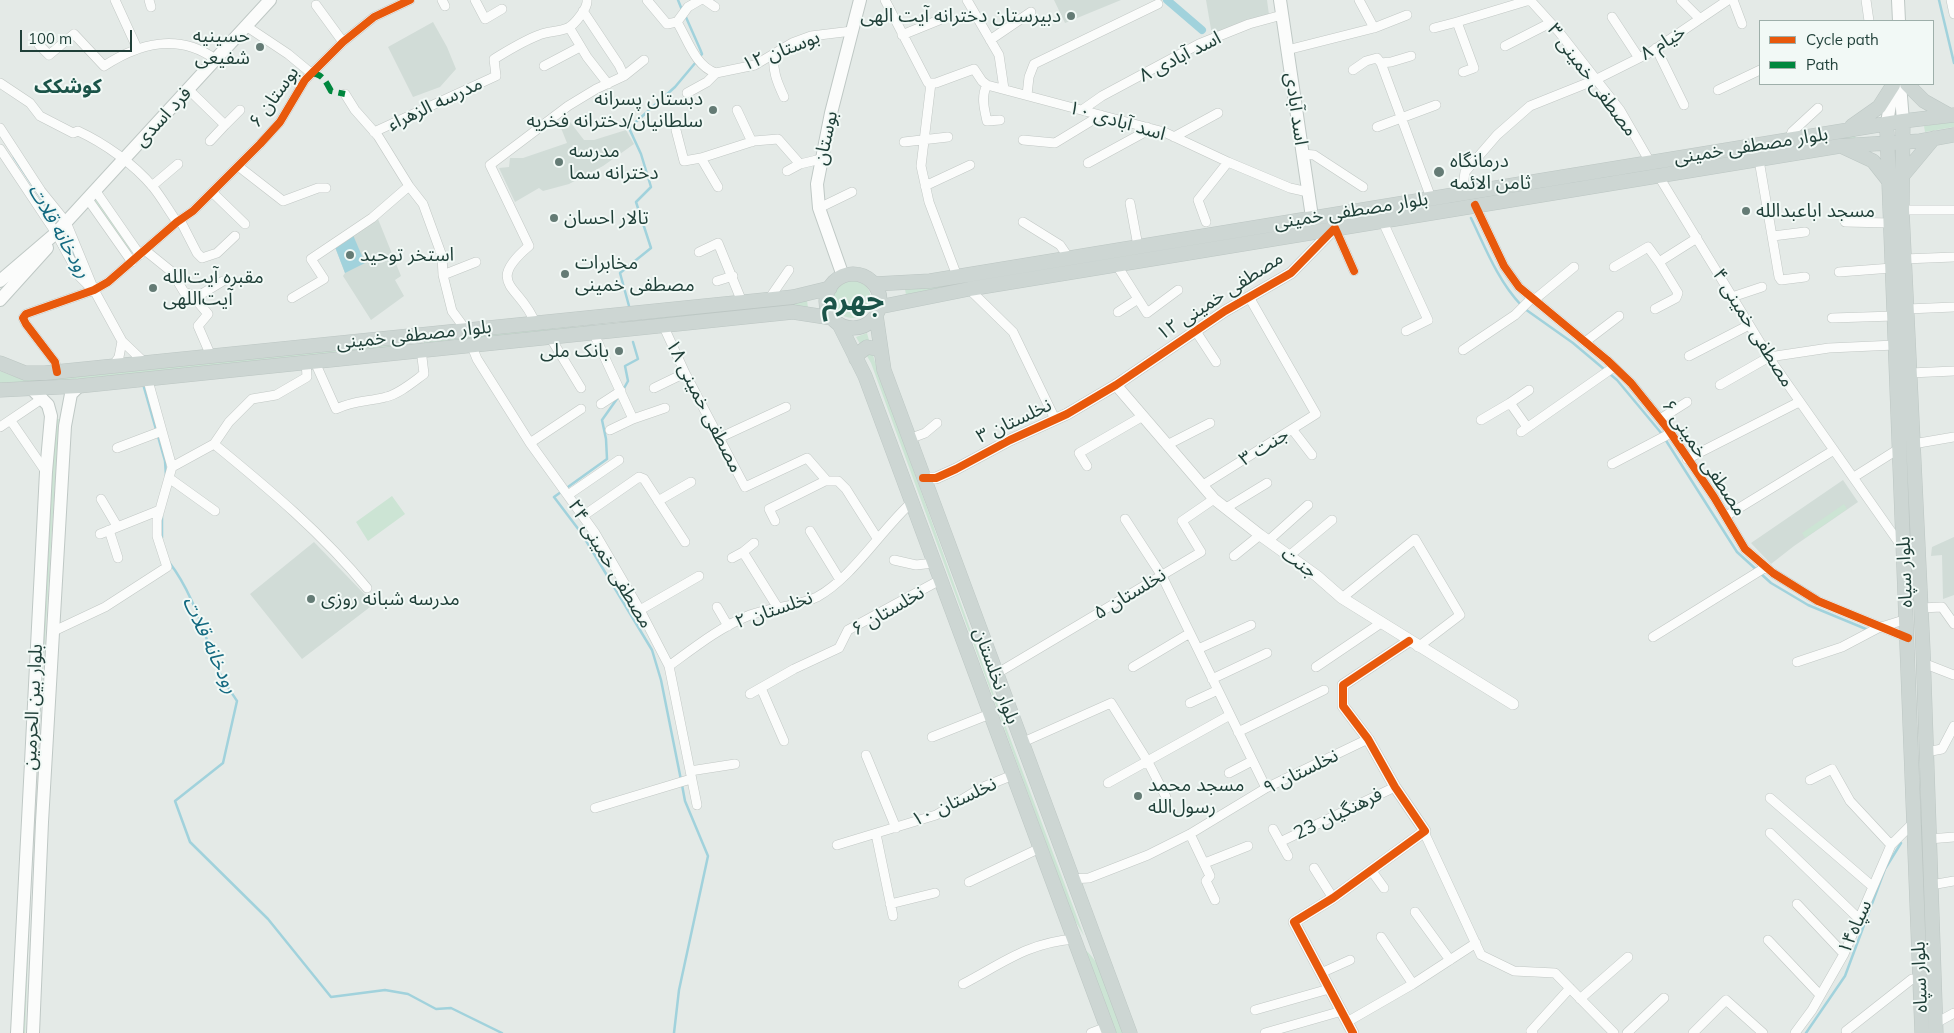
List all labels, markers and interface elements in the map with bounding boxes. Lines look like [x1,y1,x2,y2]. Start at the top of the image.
place label: دبیرستان دخترانه آیت الهی [860,5,1061,27]
marker: دبیرستان دخترانه آیت الهی [1065,10,1077,22]
street label: مصطفی خمینی ۳ [1542,19,1642,141]
scale bar [22,20,135,52]
legend [1759,20,1934,85]
street label: خیام ۸ [1636,21,1690,65]
place label: حسینیه شفیعی [193,25,250,69]
street label: ۱۲ بوستان [739,26,823,76]
street label: اسد آبادی ۸ [1135,27,1225,87]
text: 100 m [28,29,72,48]
text: Cycle path [1806,30,1879,49]
marker: حسینیه شفیعی [254,41,266,53]
text: Path [1806,55,1838,74]
street label: بوستان ۶ [244,62,304,132]
street label: اسد آبادی [1280,71,1312,147]
street label: مدرسه الزهراء [384,72,486,136]
district label: کوشکک [34,75,102,99]
street label: فرد اسدی [130,82,196,152]
place label: دبستان پسرانه سلطانیان/دخترانه فخریه [527,88,703,132]
street label: اسد آبادی ۱۰ [1066,96,1168,146]
marker: دبستان پسرانه سلطانیان/دخترانه فخریه [707,104,719,116]
street label: بوستان [809,109,843,167]
street label: بلوار مصطفی خمینی [1672,123,1830,169]
place label: مدرسه دخترانه سما [569,140,659,184]
place label: درمانگاه ثامن الائمه [1450,150,1531,194]
marker: مدرسه دخترانه سما [553,156,565,168]
marker: درمانگاه ثامن الائمه [1432,165,1446,179]
water label: رودخانه قلات [22,180,96,282]
street label: بلوار مصطفی خمینی [1272,188,1430,234]
place label: مسجد اباعبدالله [1756,200,1875,222]
marker: مسجد اباعبدالله [1740,205,1752,217]
place label: تالار احسان [564,207,649,229]
marker: تالار احسان [548,212,560,224]
place label: استخر توحید [360,244,454,266]
street label: مصطفی خمینی ۱۲ [1152,247,1288,345]
marker: استخر توحید [344,249,356,261]
place label: مخابرات مصطفی خمینی [575,252,695,296]
street label: مصطفی خمینی ۴ [1707,265,1799,391]
place label: مقبره آیت‌الله آیت‌اللهی [163,266,264,310]
marker: مخابرات مصطفی خمینی [559,268,571,280]
marker: مقبره آیت‌الله آیت‌اللهی [147,282,159,294]
district label: جهرم [822,284,884,318]
street label: بلوار مصطفی خمینی [335,316,493,354]
street label: مصطفی خمینی ۱۸ [661,336,747,476]
place label: بانک ملی [540,340,609,362]
marker: بانک ملی [613,345,625,357]
street label: نخلستان ۳ [973,394,1055,448]
street label: مصطفی خمینی ۶ [1657,395,1751,521]
street label: جنت ۳ [1235,423,1293,471]
street label: مصطفی خمینی ۲۴ [563,495,657,633]
street label: بلوار سپاه [1892,536,1918,608]
street label: جنت [1277,542,1321,584]
street label: نخلستان ۵ [1090,563,1170,625]
street label: نخلستان ۶ [847,581,929,641]
street label: نخلستان ۲ [732,586,816,634]
place label: مدرسه شبانه روزی [321,588,460,610]
water label: رودخانه قلات [177,593,243,697]
marker: مدرسه شبانه روزی [305,593,317,605]
street label: بلوار نخلستان [968,625,1024,727]
street label: بلوار بین الحرمین [18,643,48,771]
street label: نخلستان ۹ [1260,744,1342,800]
street label: نخلستان ۱۰ [908,772,1000,832]
place label: مسجد محمد رسول‌الله [1148,774,1244,818]
street label: فرهنگیان 23 [1290,783,1386,845]
marker: مسجد محمد رسول‌الله [1132,790,1144,802]
street label: سپاه۱۴ [1833,896,1877,958]
street label: بلوار سپاه [1907,941,1933,1013]

